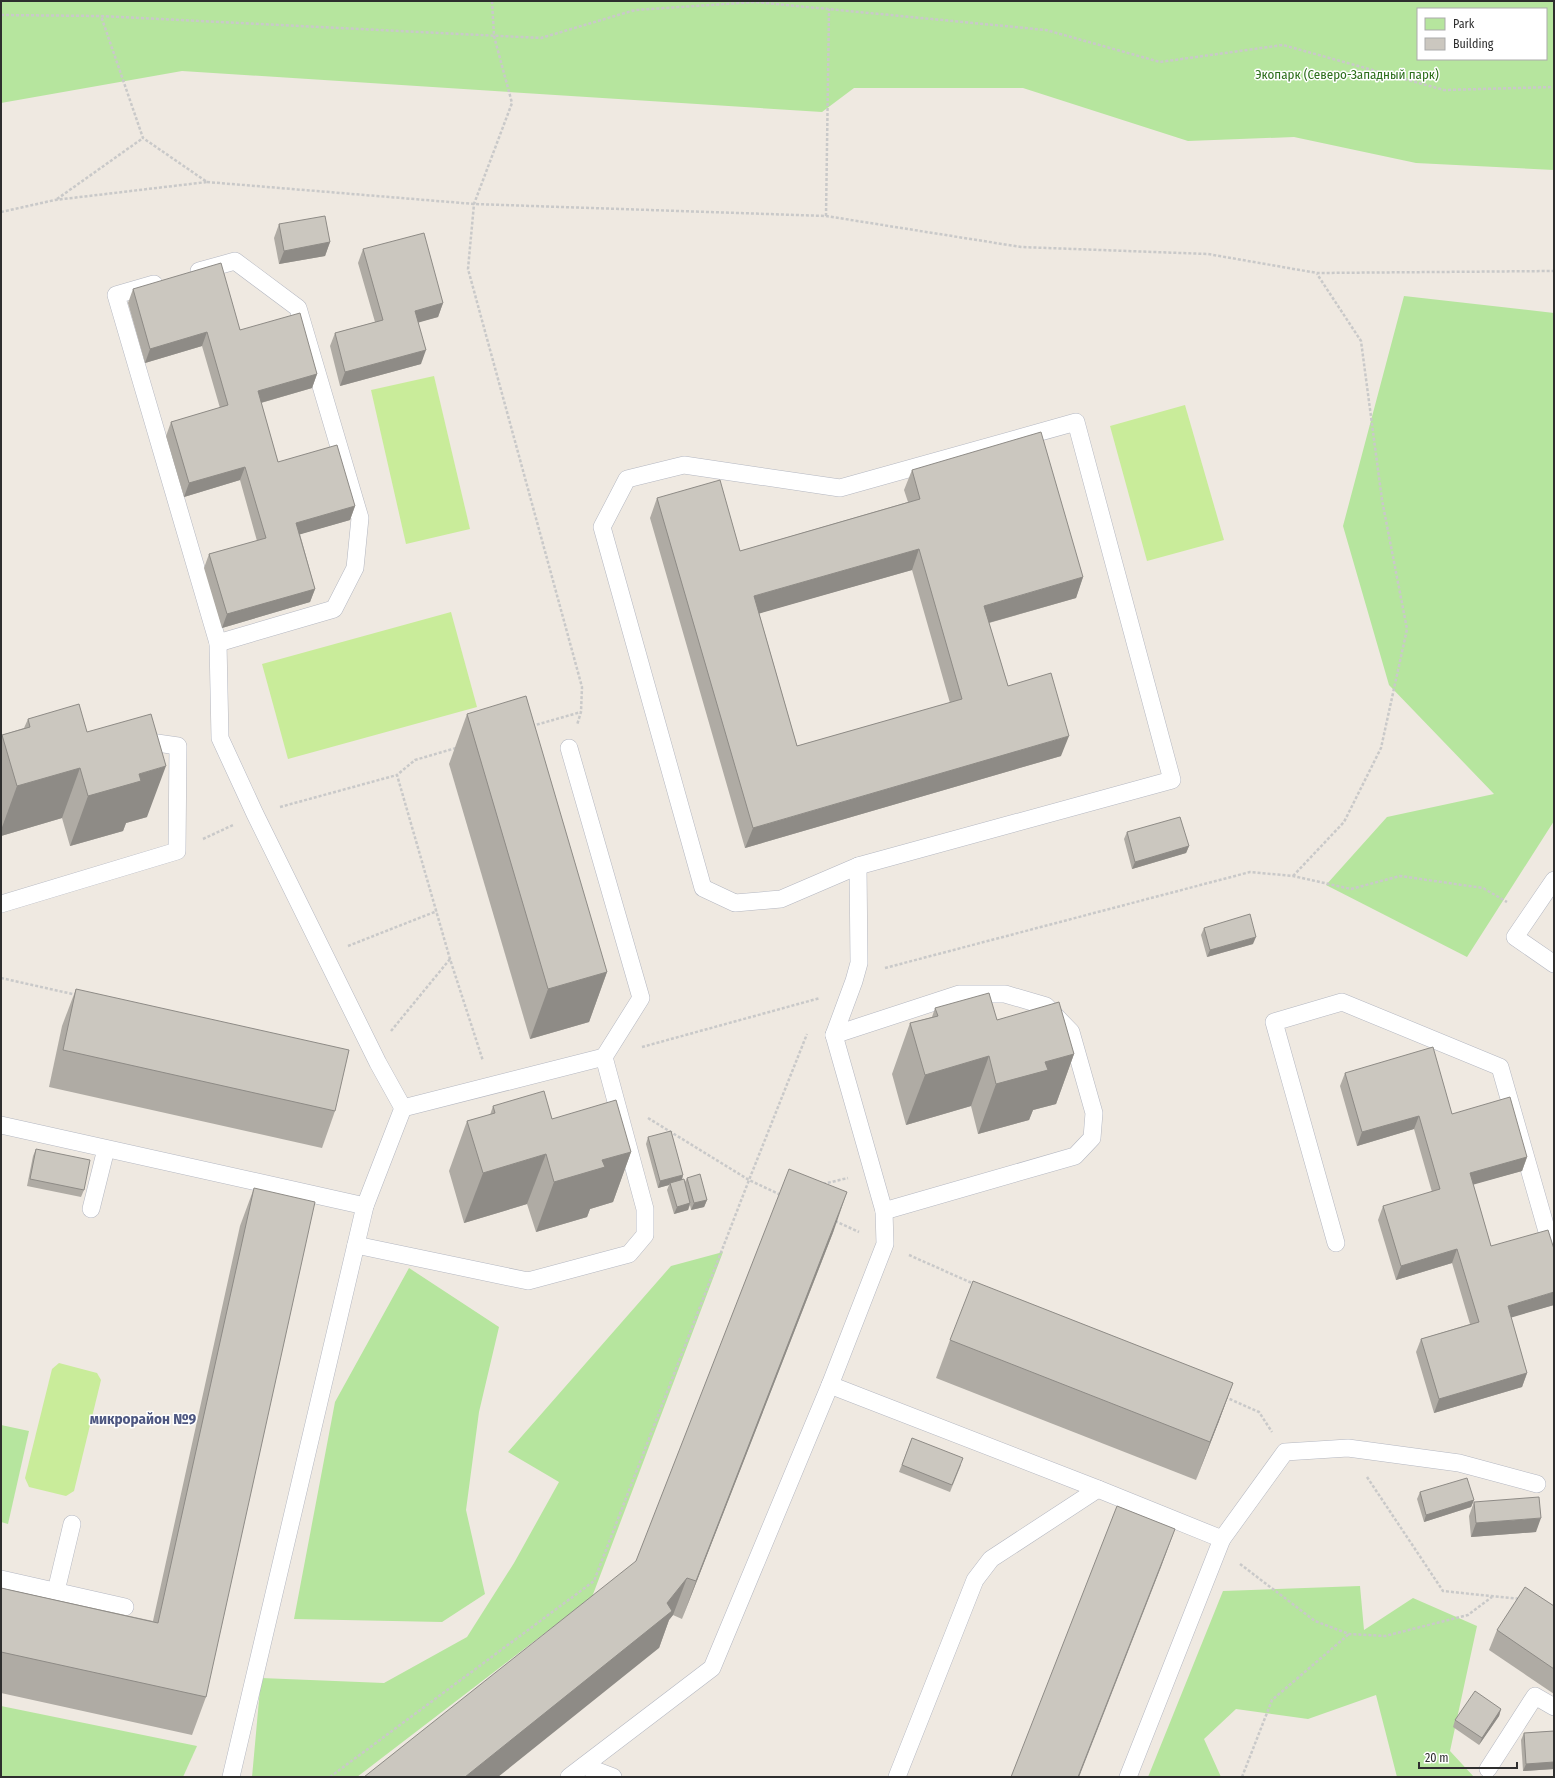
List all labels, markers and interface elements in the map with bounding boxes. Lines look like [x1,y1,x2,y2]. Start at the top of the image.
legend [1417,8,1547,60]
text: Park [1453,17,1475,31]
text: Building [1453,37,1494,51]
park label: Экопарк (Северо-Западный парк) [1255,67,1439,82]
district label: микрорайон №9 [90,1410,197,1428]
scale bar [1419,1744,1517,1770]
text: 20 m [1425,1751,1449,1765]

